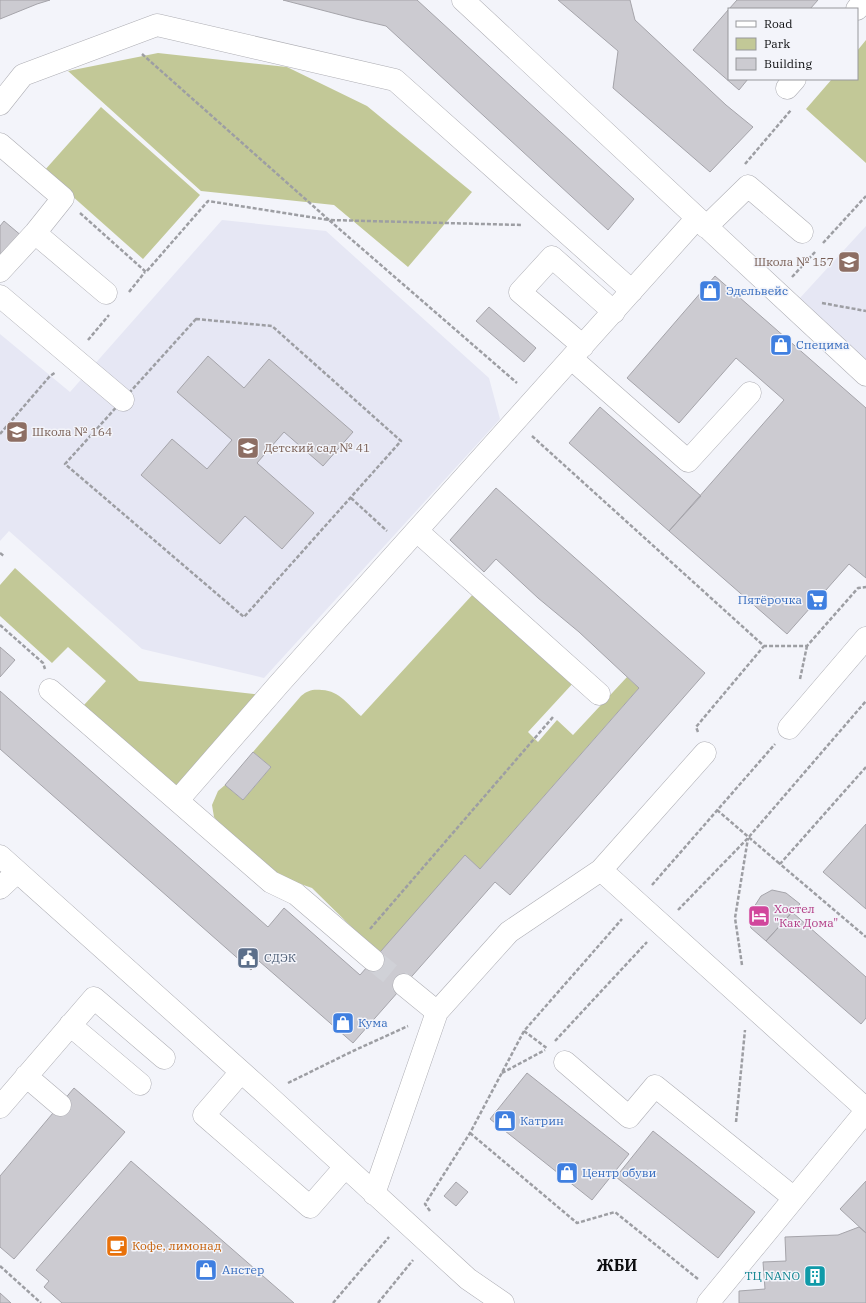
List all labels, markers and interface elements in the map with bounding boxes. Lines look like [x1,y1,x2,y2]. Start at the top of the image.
legend [728,8,858,80]
text: Road [764,16,793,31]
text: Park [764,36,790,51]
text: Building [764,56,812,71]
school or university icon: Школа № 157 [836,249,862,275]
place label: Школа № 157 [754,254,834,269]
shop icon: Эдельвейс [697,278,723,304]
place label: Эдельвейс [726,283,788,298]
shop icon: Специма [768,332,794,358]
place label: Специма [796,337,850,352]
school or university icon: Школа № 164 [4,419,30,445]
place label: Школа № 164 [32,424,112,439]
school or university icon: Детский сад № 41 [235,435,261,461]
place label: Детский сад № 41 [264,440,370,455]
supermarket icon: Пятёрочка [804,587,830,613]
place label: Пятёрочка [738,592,802,607]
place label: Хостел "Как Дома" [774,901,838,930]
hotel icon: Хостел "Как Дома" [746,903,772,929]
public building icon: СДЭК [235,945,261,971]
place label: СДЭК [264,950,297,965]
shop icon: Кума [330,1010,356,1036]
place label: Кума [358,1015,388,1030]
shop icon: Катрин [492,1108,518,1134]
place label: Катрин [520,1113,564,1128]
shop icon: Центр обуви [554,1160,580,1186]
place label: Центр обуви [582,1165,656,1180]
cafe icon: Кофе, лимонад [104,1233,130,1259]
place label: Кофе, лимонад [132,1238,221,1253]
district label: ЖБИ [597,1255,637,1275]
shop icon: Анстер [193,1257,219,1283]
place label: Анстер [222,1262,264,1277]
building icon: ТЦ NANO [802,1263,828,1289]
place label: ТЦ NANO [745,1268,800,1283]

